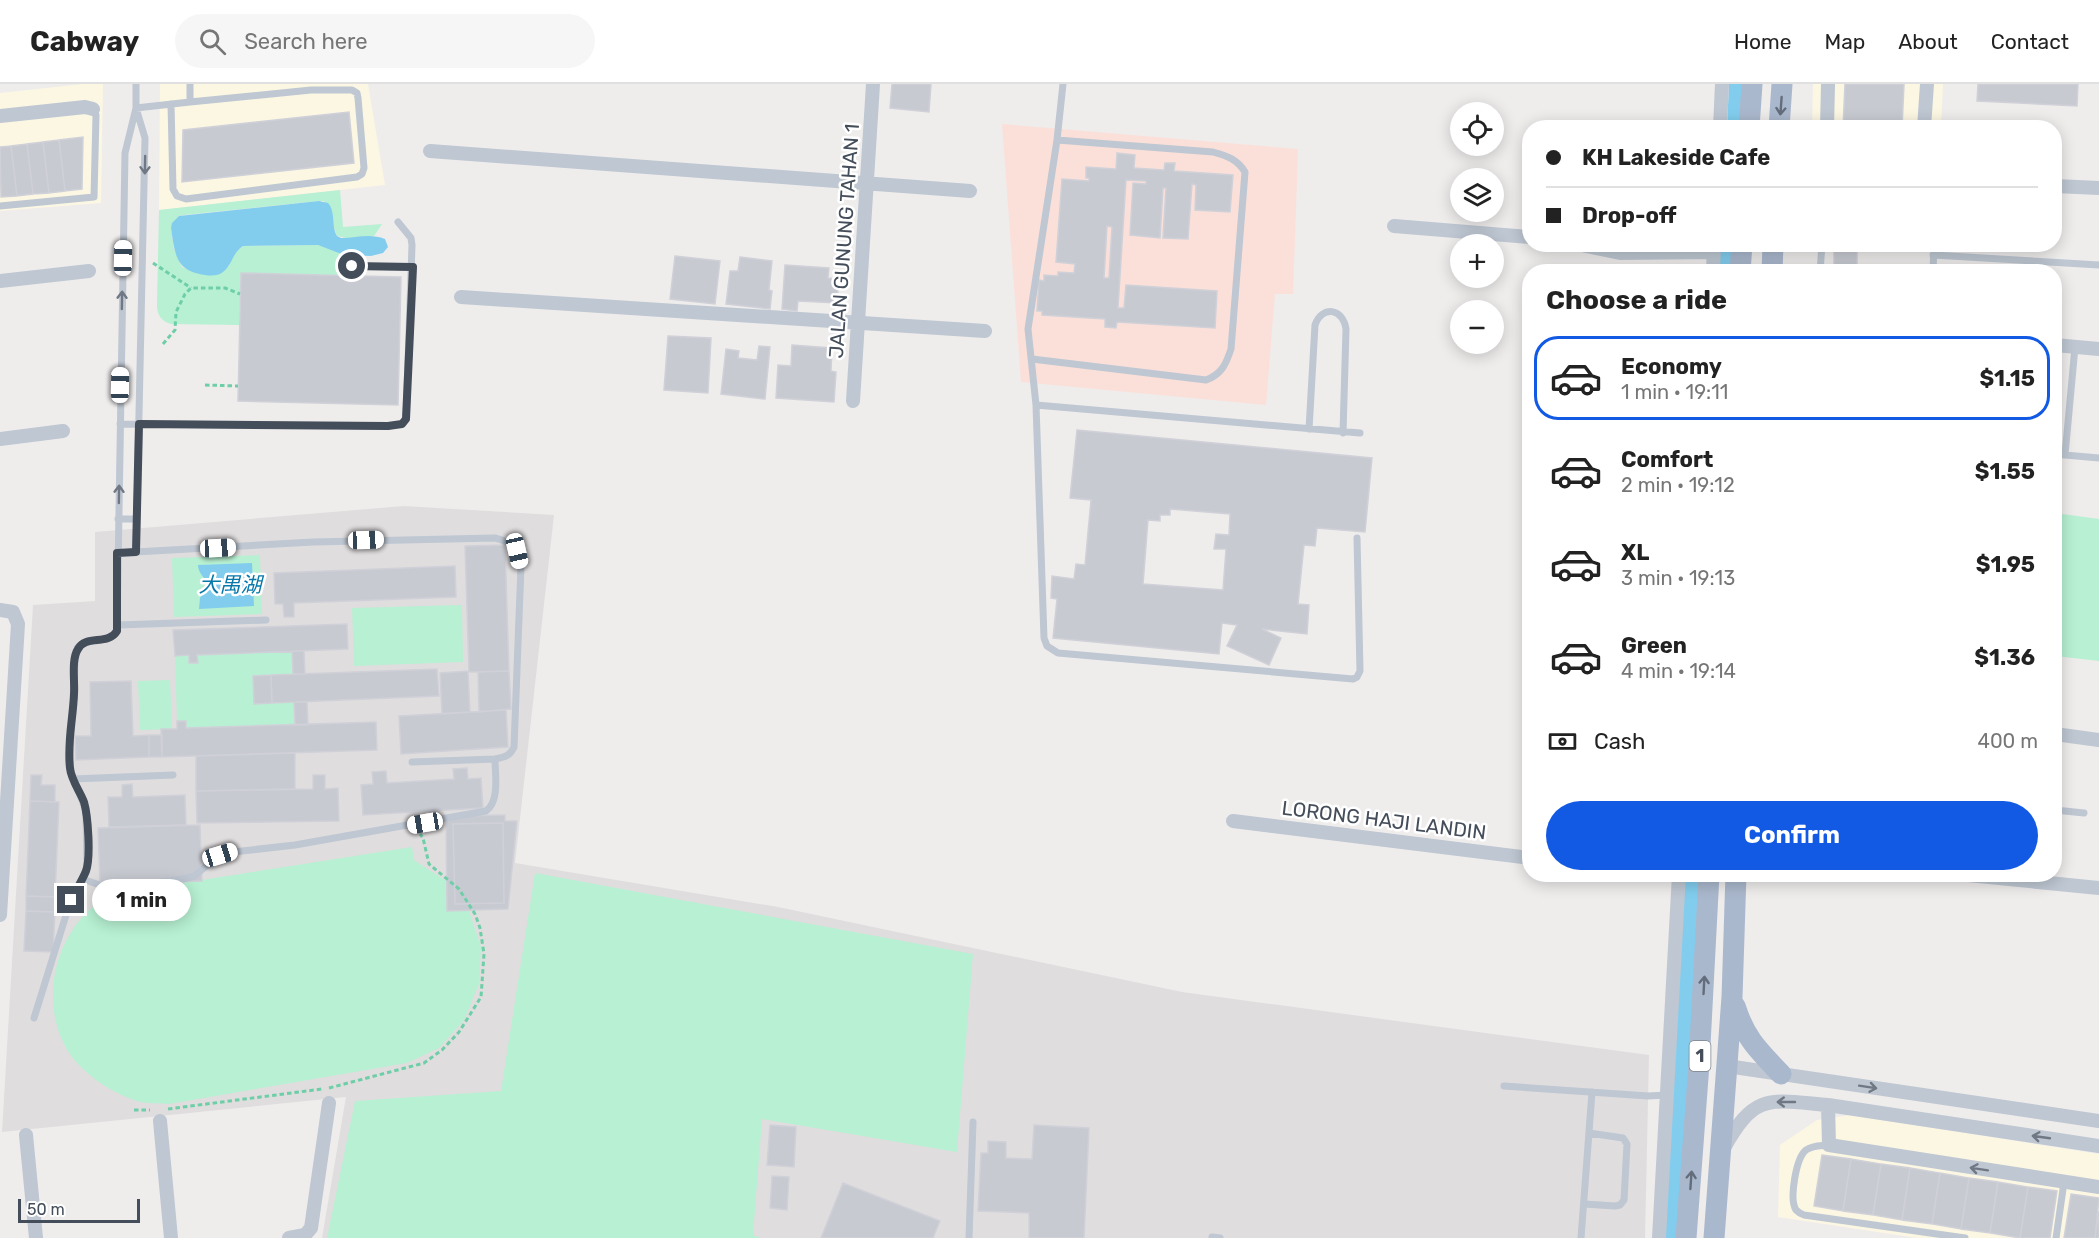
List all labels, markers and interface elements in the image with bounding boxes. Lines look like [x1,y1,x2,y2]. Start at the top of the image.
search box [175,14,595,68]
text: Cabway [30,25,139,58]
icon: search [196,25,229,58]
text: Search here [244,28,368,55]
text: Home [1734,29,1791,54]
text: Map [1824,29,1865,54]
text: About [1898,29,1958,54]
text: Contact [1991,29,2069,54]
one-way arrow [1775,95,1786,115]
map controls [1450,102,1504,354]
button: locate [1450,102,1504,156]
street label: JALAN GUNUNG TAHAN 1 [824,123,864,359]
text: KH Lakeside Cafe [1582,144,1770,171]
one-way arrow [139,154,150,174]
button: layers [1450,168,1504,222]
text: Drop-off [1582,202,1677,229]
button: + [1450,234,1504,288]
car [114,240,132,276]
route start [338,252,365,279]
text: Choose a ride [1546,284,1727,316]
one-way arrow [116,290,128,310]
button: − [1450,300,1504,354]
icon: car [1549,351,1603,405]
text: Economy [1621,353,1722,380]
text: $1.15 [1979,365,2035,392]
car [111,367,129,403]
text: 1 min · 19:11 [1621,380,1728,404]
icon: car [1549,444,1603,498]
text: Comfort [1621,446,1713,473]
text: $1.55 [1975,458,2035,485]
text: 2 min · 19:12 [1621,473,1735,497]
one-way arrow [113,485,124,505]
car [348,530,384,550]
car [504,531,530,571]
icon: car [1549,537,1603,591]
car [200,538,236,558]
text: XL [1621,539,1649,566]
text: $1.95 [1976,551,2035,578]
text: 3 min · 19:13 [1621,566,1735,590]
water label: 大禺湖 [199,572,264,597]
icon: car [1549,630,1603,684]
text: Green [1621,632,1687,659]
text: $1.36 [1974,644,2035,671]
text: 4 min · 19:14 [1621,659,1736,683]
icon: cash [1546,725,1579,758]
text: Cash [1594,728,1645,755]
text: 400 m [1978,729,2038,753]
street label: LORONG HAJI LANDIN [1280,796,1488,844]
button: Confirm [1546,801,2038,870]
car [406,811,444,835]
car [200,841,240,869]
callout: 1 min [92,879,191,921]
route end [57,886,84,913]
text: 1 min [116,888,167,912]
one-way arrow [1698,976,1709,996]
road number: 1 [1690,1041,1710,1071]
one-way arrow [1858,1081,1877,1092]
one-way arrow [1776,1096,1796,1108]
one-way arrow [2032,1132,2052,1143]
one-way arrow [1970,1163,1989,1174]
one-way arrow [1685,1170,1696,1190]
scale bar [18,1196,140,1224]
text: 50 m [27,1200,65,1219]

